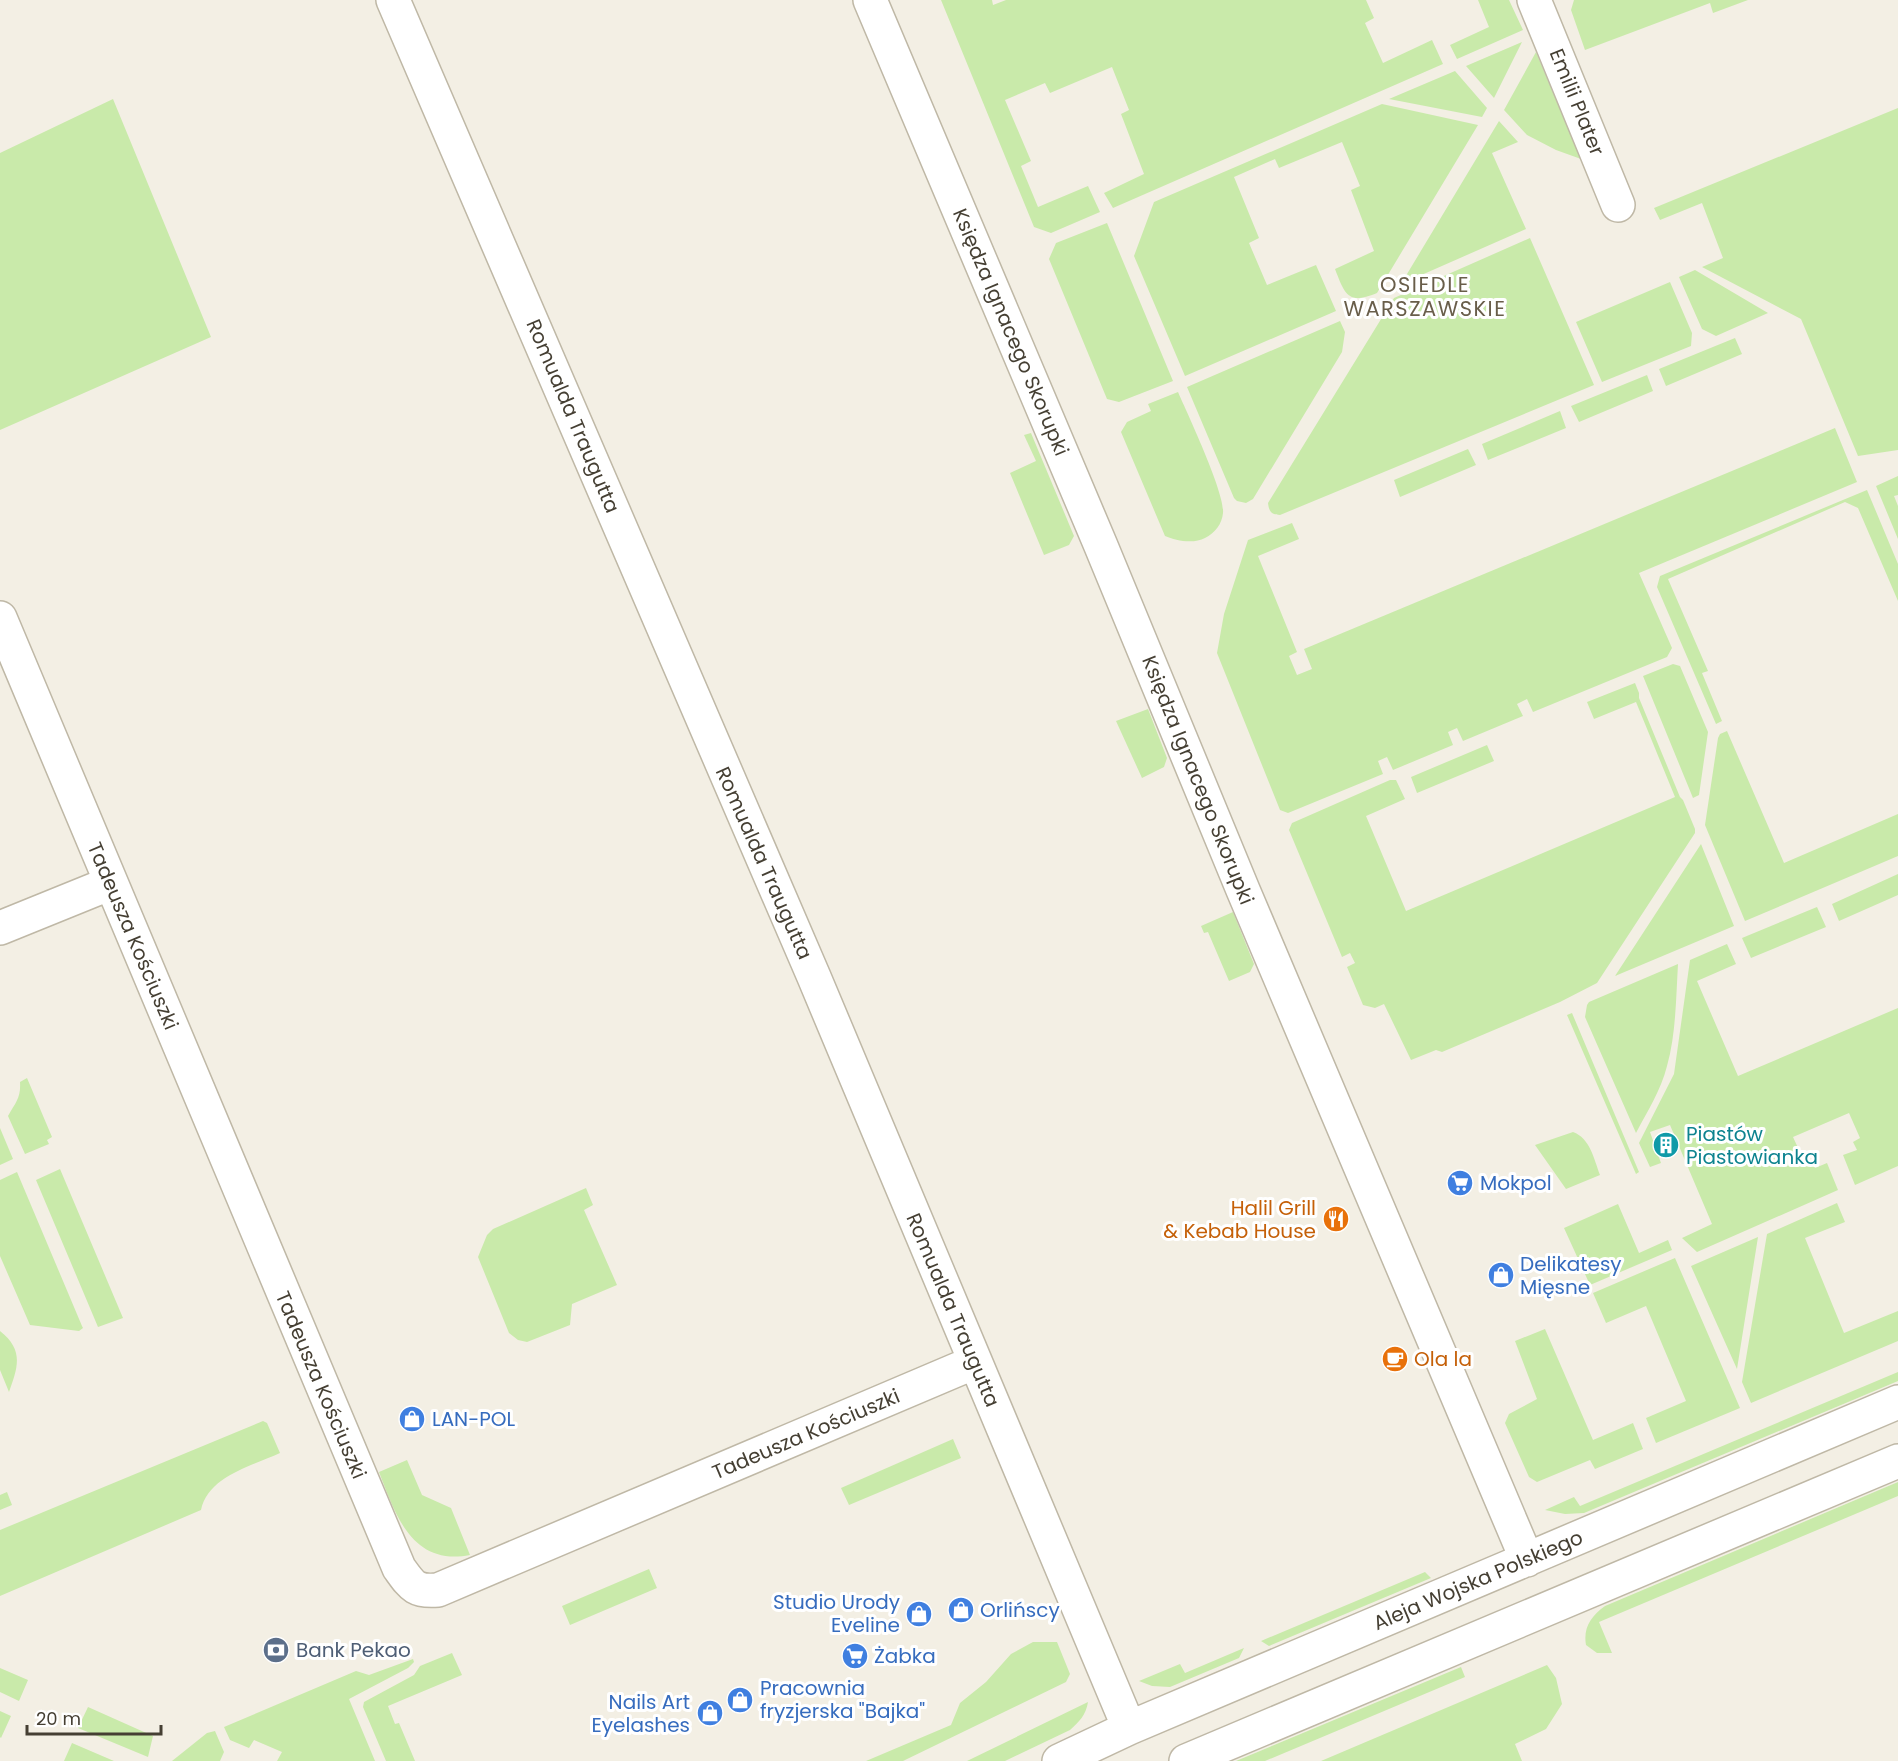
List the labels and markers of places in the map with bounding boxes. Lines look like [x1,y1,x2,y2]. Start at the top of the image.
place label: Piastów Piastowianka [1686,1120,1818,1171]
building icon: Piastów Piastowianka [1651,1130,1681,1160]
supermarket icon: Mokpol [1445,1168,1475,1198]
place label: Mokpol [1480,1169,1552,1197]
place label: Halil Grill & Kebab House [1163,1194,1316,1245]
restaurant icon: Halil Grill & Kebab House [1321,1204,1351,1234]
place label: Delikatesy Mięsne [1520,1250,1622,1301]
shop icon: Delikatesy Mięsne [1486,1260,1516,1290]
cafe icon: Ola la [1380,1344,1410,1374]
place label: Ola la [1414,1345,1472,1373]
shop icon: LAN-POL [397,1404,427,1434]
place label: LAN-POL [432,1405,515,1433]
place label: Studio Urody Eveline [773,1588,900,1639]
shop icon: Orlińscy [946,1595,976,1625]
place label: Orlińscy [980,1596,1060,1624]
shop icon: Studio Urody Eveline [904,1599,934,1629]
bank icon: Bank Pekao [261,1635,291,1665]
place label: Bank Pekao [296,1636,411,1664]
supermarket icon: Żabka [840,1641,870,1671]
place label: Żabka [874,1642,936,1670]
place label: Pracownia fryzjerska "Bajka" [760,1674,925,1725]
shop icon: Pracownia fryzjerska "Bajka" [725,1685,755,1715]
place label: Nails Art Eyelashes [592,1688,690,1739]
shop icon: Nails Art Eyelashes [695,1698,725,1728]

